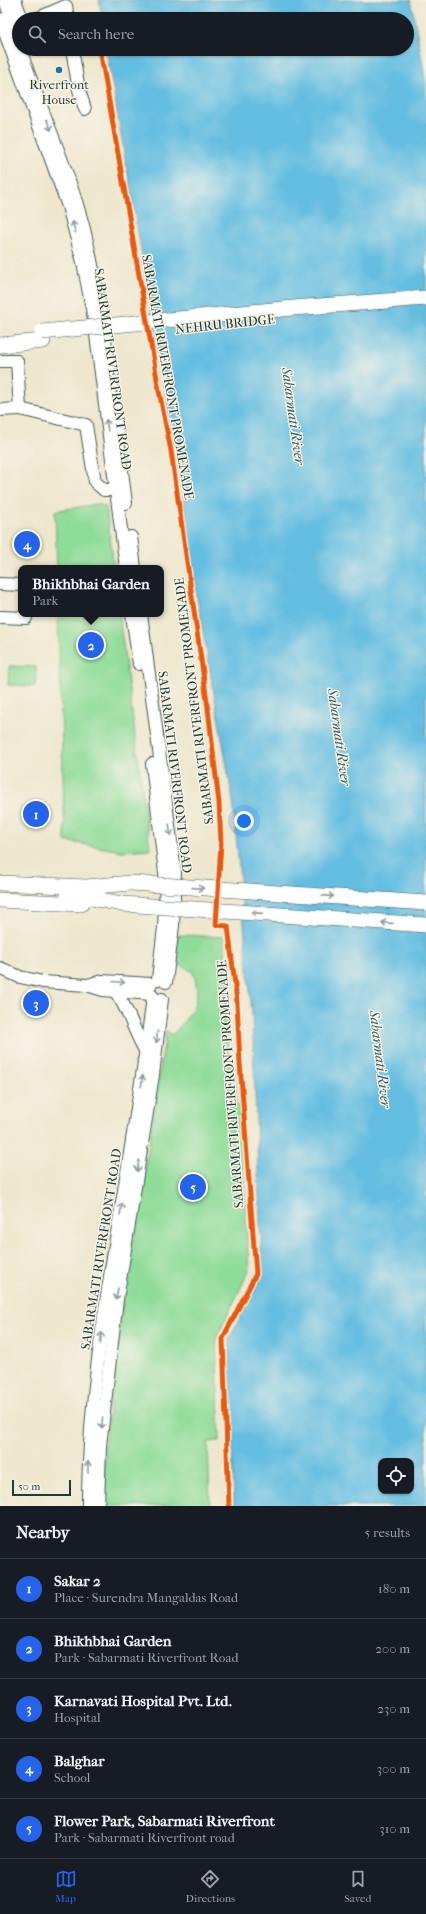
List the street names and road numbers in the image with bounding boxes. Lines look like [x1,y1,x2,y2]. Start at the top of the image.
street label: SABARMATI RIVERFRONT PROMENADE [139,253,197,501]
street label: SABARMATI RIVERFRONT ROAD [91,267,135,471]
street label: NEHRU BRIDGE [175,311,276,337]
street label: SABARMATI RIVERFRONT PROMENADE [171,577,217,825]
street label: SABARMATI RIVERFRONT ROAD [155,670,195,874]
street label: SABARMATI RIVERFRONT PROMENADE [214,959,246,1208]
street label: SABARMATI RIVERFRONT ROAD [78,1147,124,1351]

